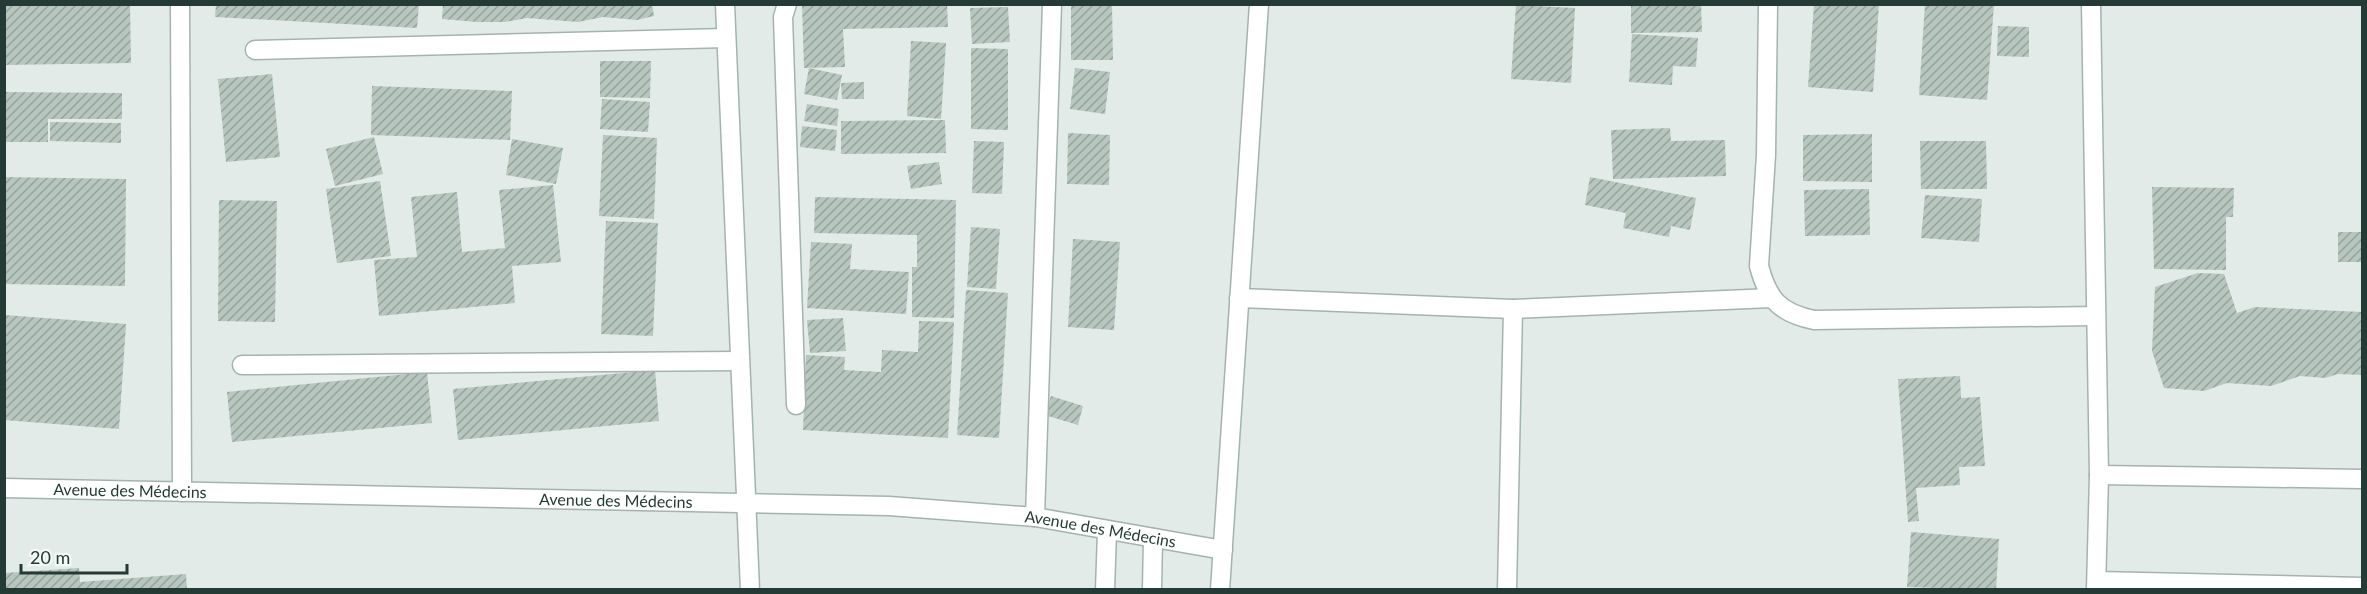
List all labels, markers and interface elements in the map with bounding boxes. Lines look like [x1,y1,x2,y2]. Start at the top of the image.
street label: Avenue des Médecins [53,479,207,501]
street label: Avenue des Médecins [539,489,693,511]
street label: Avenue des Médecins [1024,506,1178,551]
scale bar [21,537,128,575]
text: 20 m [30,546,70,568]

